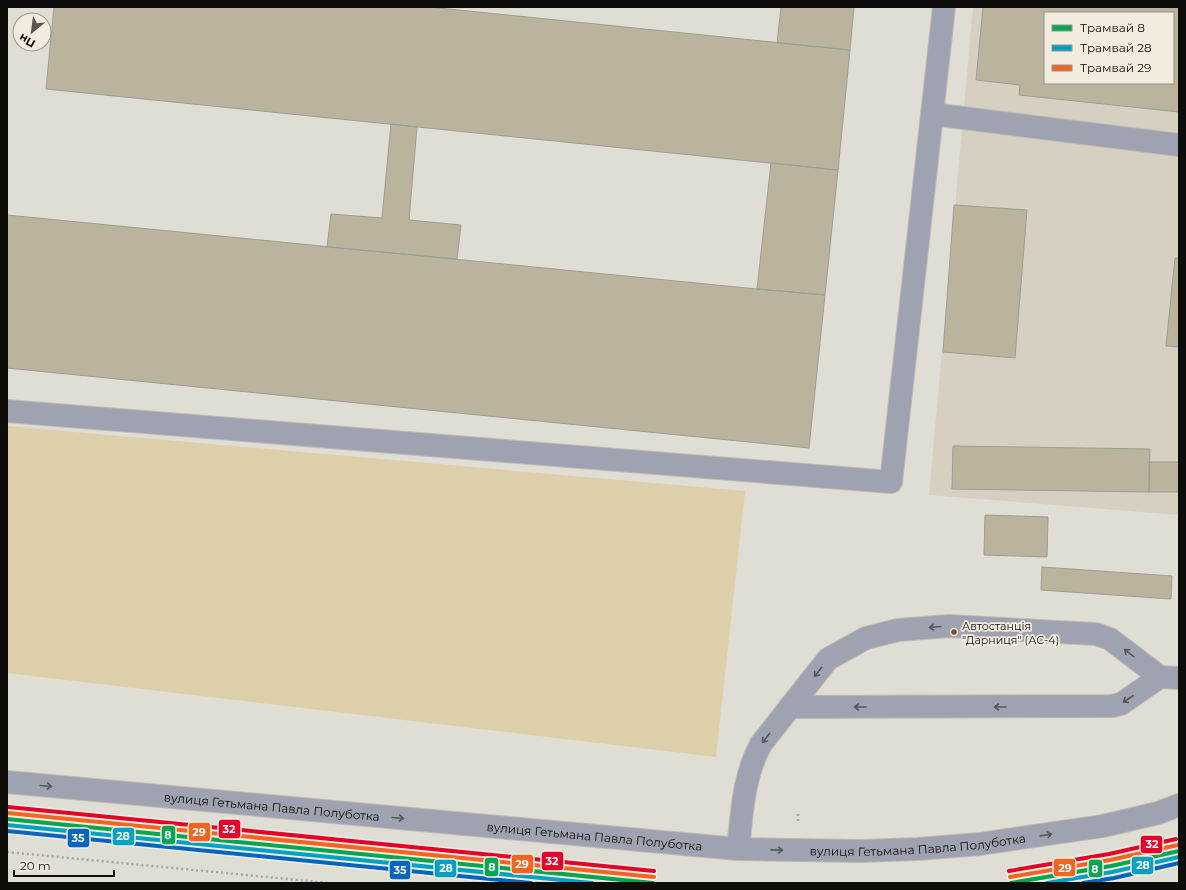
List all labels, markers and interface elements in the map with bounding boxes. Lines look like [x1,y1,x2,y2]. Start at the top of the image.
north arrow [12,12,52,52]
legend [1044,12,1174,84]
text: Трамвай 8 [1080,20,1145,35]
text: Пн [17,31,38,51]
text: Трамвай 28 [1080,40,1152,55]
text: Трамвай 29 [1080,60,1151,75]
place label: Автостанція "Дарниця" (АС-4) [962,619,1059,647]
one-way arrow [929,623,942,631]
marker: Автостанція "Дарниця" (АС-4) [949,627,959,637]
one-way arrow [1124,649,1135,658]
one-way arrow [813,666,822,677]
one-way arrow [1122,696,1134,704]
one-way arrow [854,703,867,711]
one-way arrow [994,703,1007,711]
one-way arrow [762,732,770,743]
one-way arrow [39,782,52,789]
street label: вулиця Гетьмана Павла Полуботка [163,789,380,824]
one-way arrow [391,814,404,821]
street label: вулиця Гетьмана Павла Полуботка [486,818,703,853]
line badge: 32 [218,819,241,839]
line badge: 29 [188,822,211,842]
text: 32 [222,822,236,836]
line badge: 8 [161,825,176,845]
text: 29 [192,825,206,839]
line badge: 28 [112,827,135,846]
line badge: 35 [67,828,90,848]
text: 8 [164,828,172,842]
text: 28 [116,829,130,843]
street label: вулиця Гетьмана Павла Полуботка [810,830,1027,859]
text: 35 [71,831,85,845]
one-way arrow [1039,831,1052,838]
line badge: 32 [1140,835,1163,854]
text: 32 [1145,837,1159,851]
one-way arrow [770,846,783,853]
line badge: 32 [541,851,564,871]
scale bar [14,852,114,878]
line badge: 29 [511,854,534,874]
text: 32 [545,854,559,868]
line badge: 28 [1131,856,1154,875]
line badge: 8 [484,857,499,877]
text: 29 [515,857,529,871]
text: 20 m [20,858,51,873]
line badge: 29 [1053,858,1076,877]
text: 28 [1136,858,1150,872]
line badge: 28 [434,859,457,878]
line badge: 8 [1088,859,1103,878]
line badge: 35 [389,860,411,880]
text: 8 [488,860,496,874]
text: 28 [439,861,453,875]
text: 29 [1058,861,1072,875]
text: 8 [1091,862,1099,876]
text: 35 [393,863,407,877]

